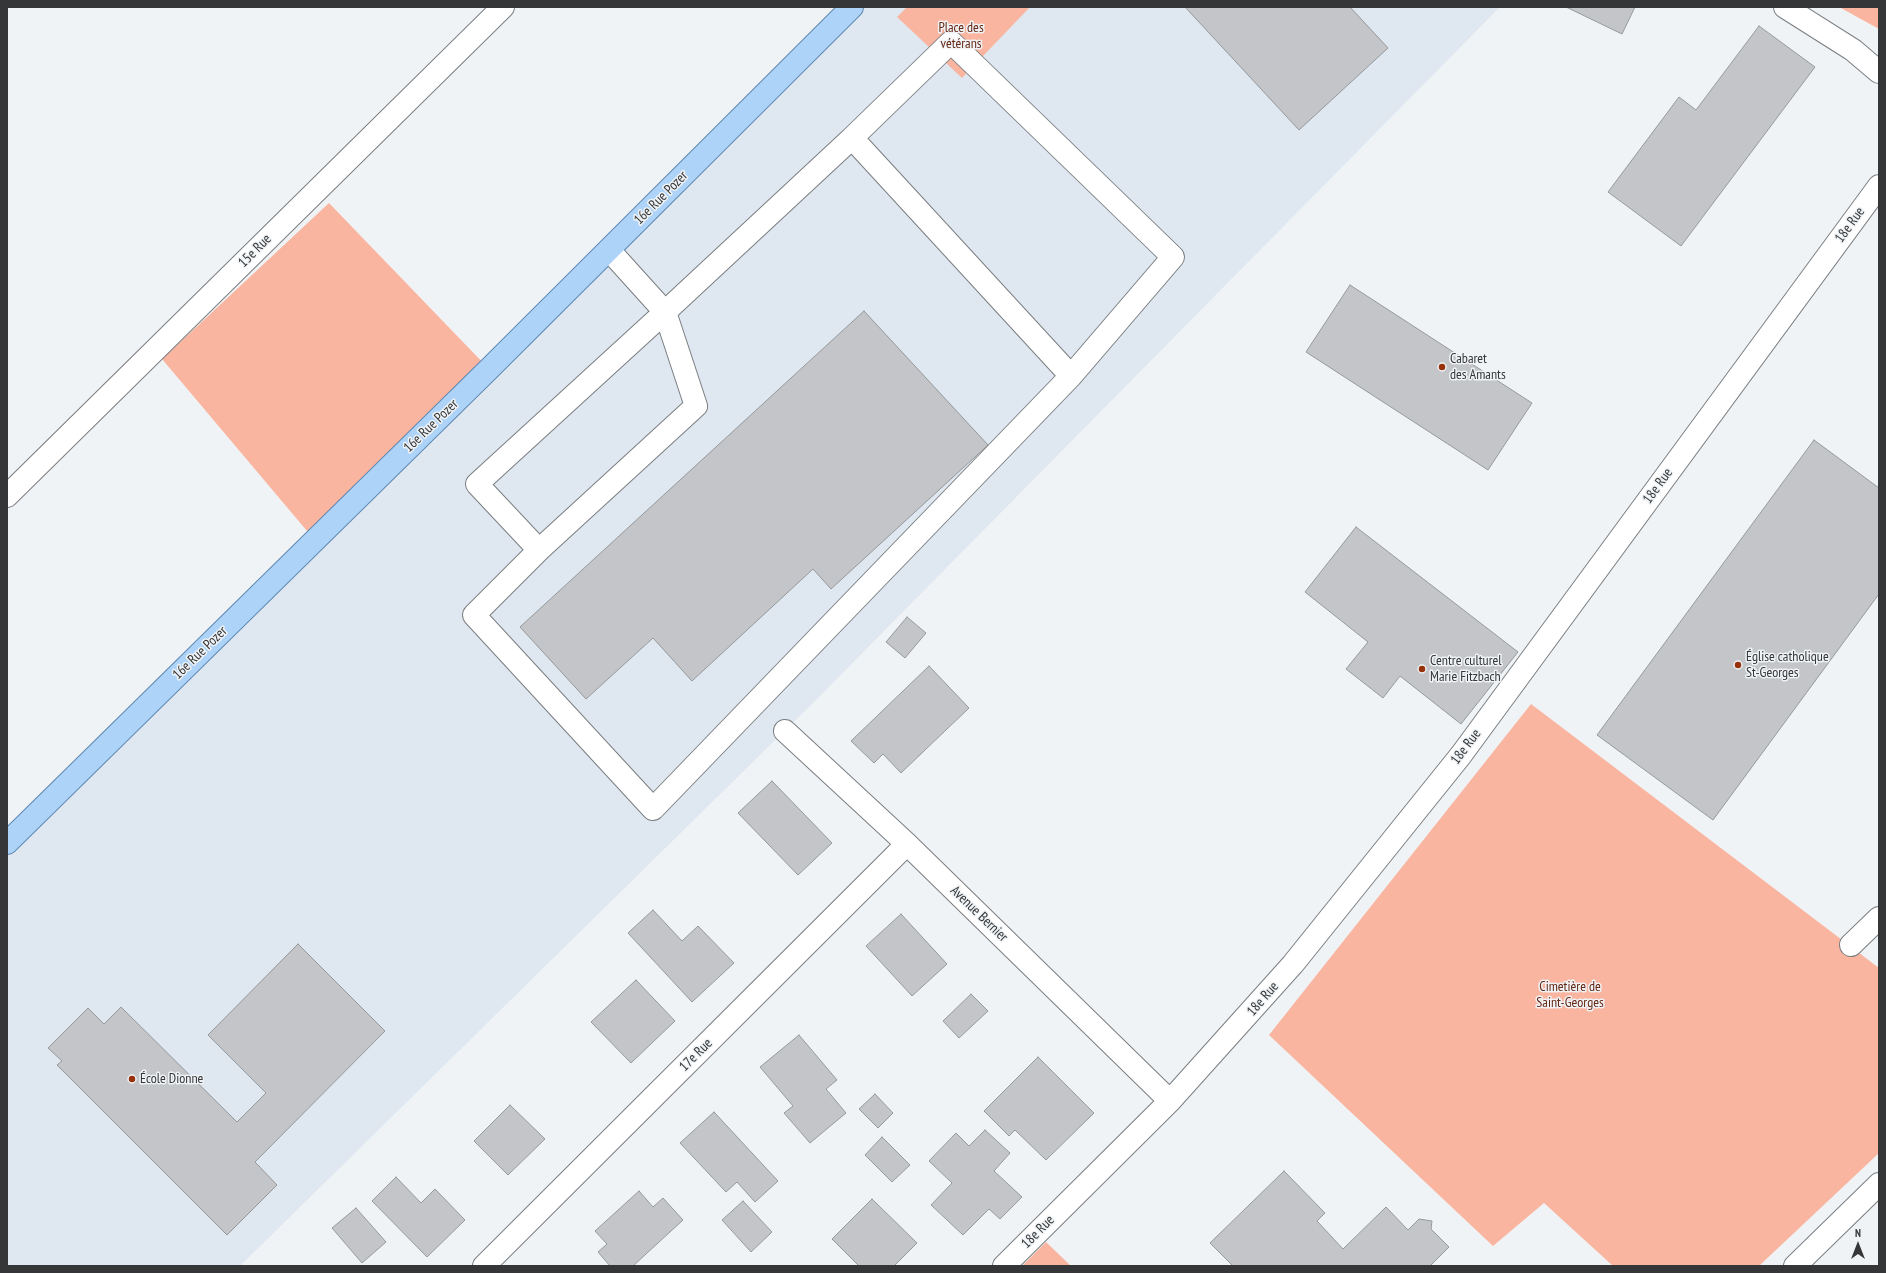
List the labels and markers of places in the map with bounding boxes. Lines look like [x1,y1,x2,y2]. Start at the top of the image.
place label: Cabaret des Amants [1450,351,1506,384]
marker: Cabaret des Amants [1437,362,1447,372]
place label: Église catholique St-Georges [1746,649,1829,682]
place label: Centre culturel Marie Fitzbach [1430,653,1502,686]
marker: Église catholique St-Georges [1733,660,1743,670]
marker: Centre culturel Marie Fitzbach [1417,664,1427,674]
place label: École Dionne [140,1071,203,1087]
marker: École Dionne [127,1074,137,1084]

